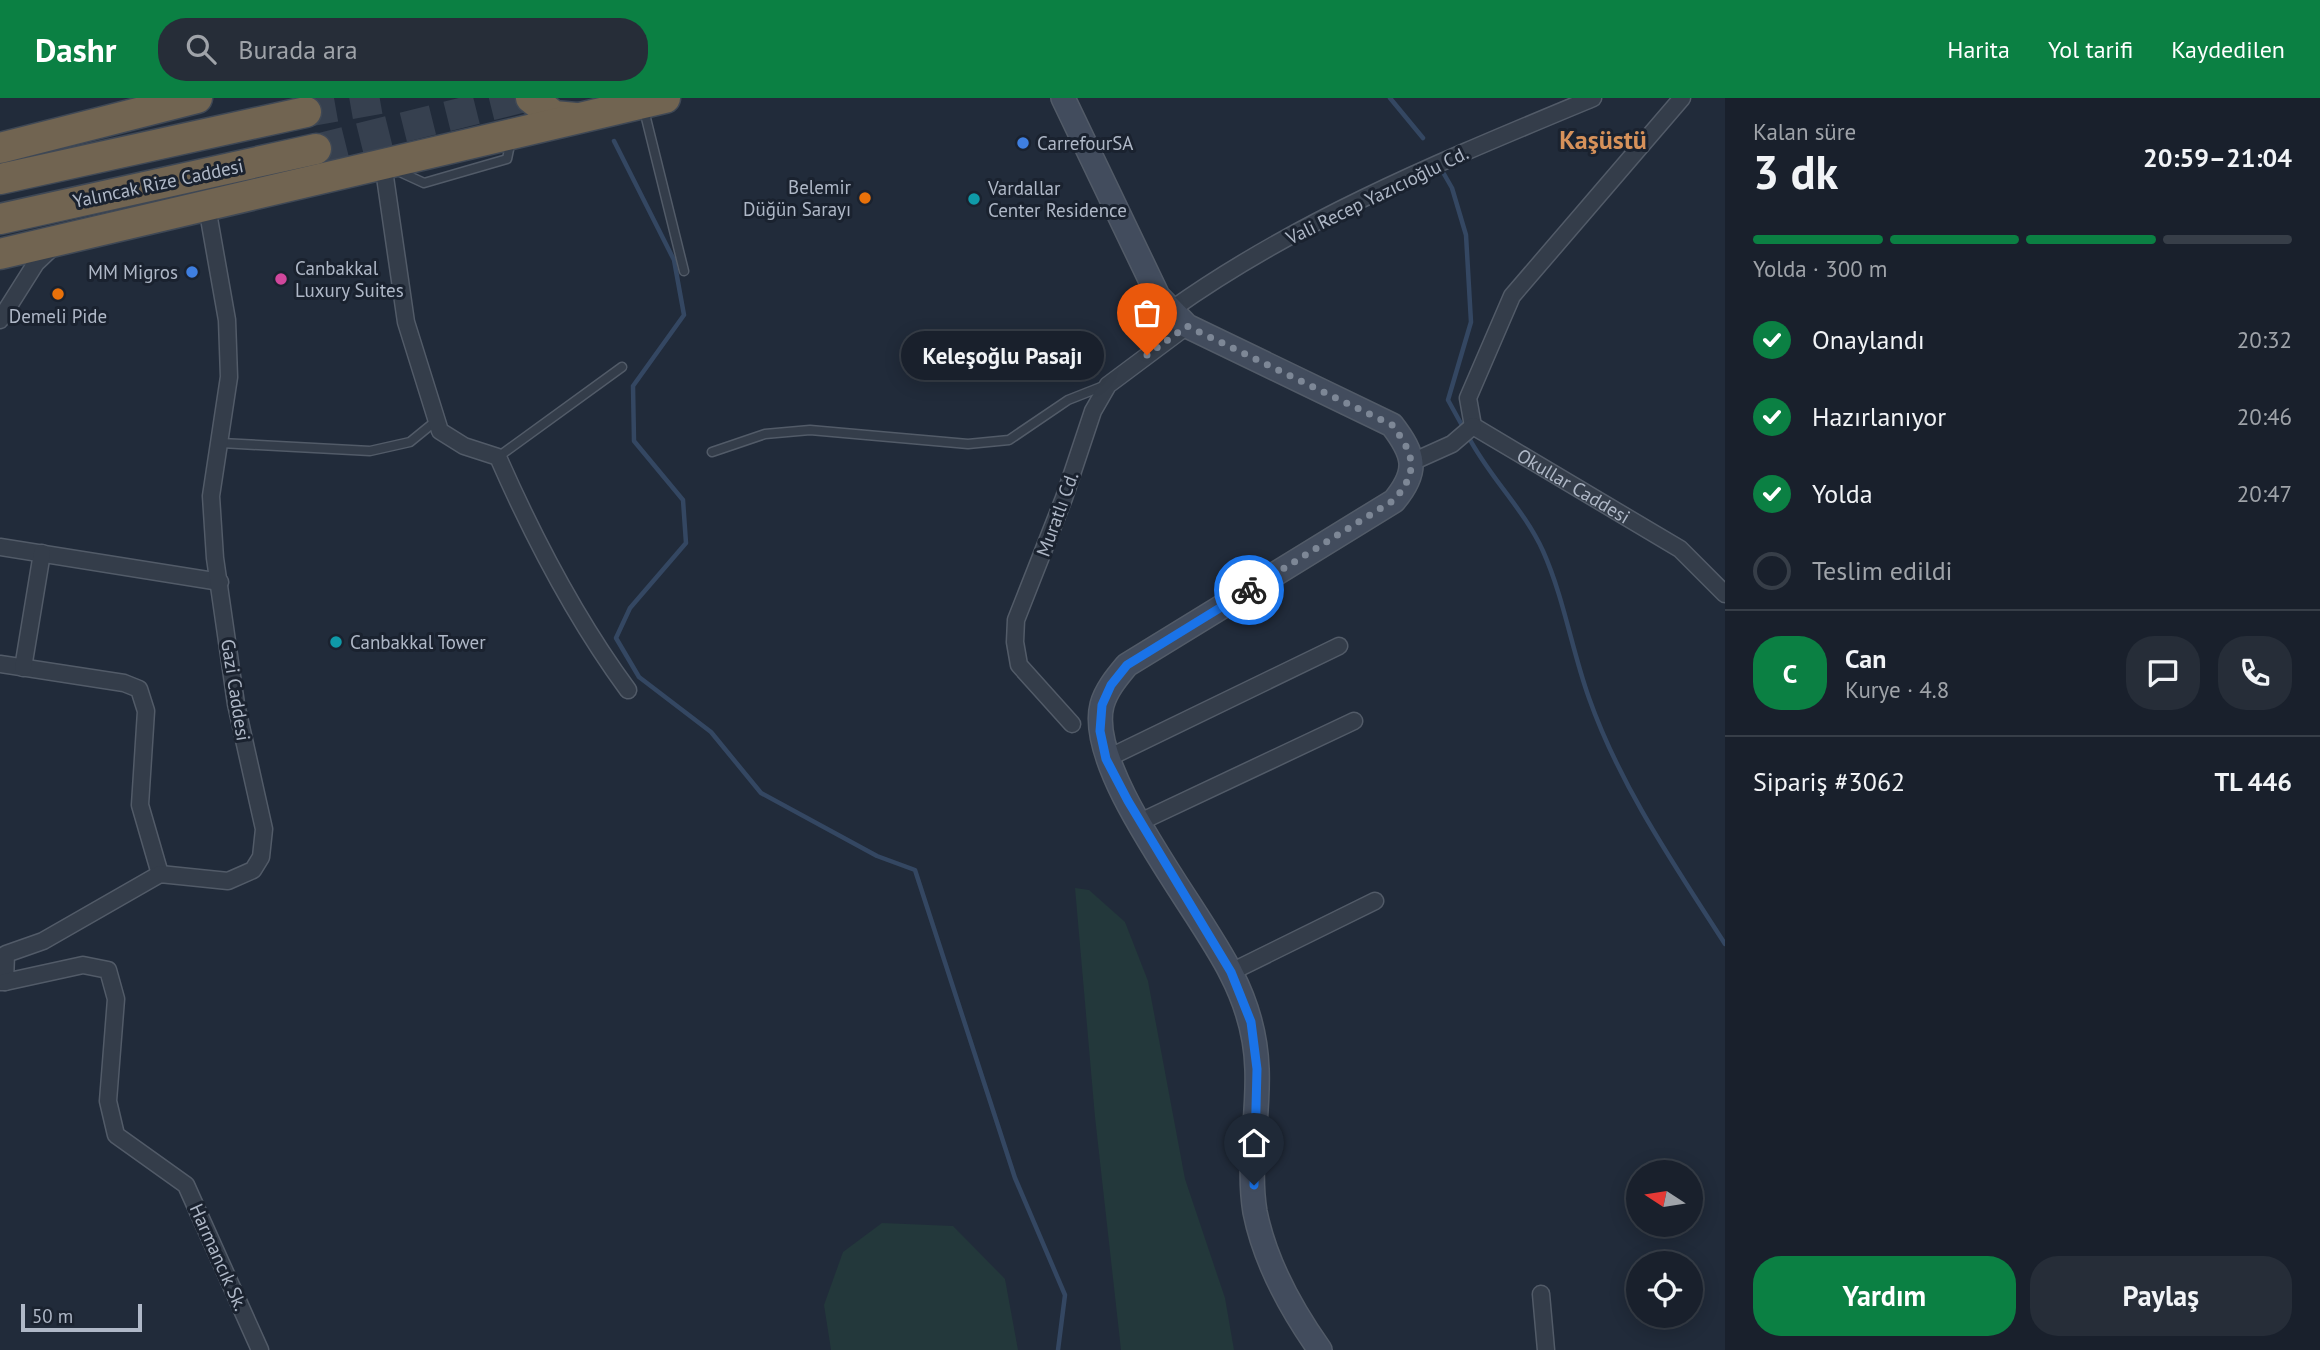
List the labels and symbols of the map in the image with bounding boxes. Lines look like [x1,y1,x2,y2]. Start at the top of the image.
district label: Kaşüstü [1559,123,1647,156]
place label: CarrefourSA [1037,131,1133,155]
marker: CarrefourSA [1015,135,1031,151]
street label: Vali Recep Yazıcıoğlu Cd. [1281,140,1472,250]
street label: Yalıncak Rize Caddesi [71,153,245,213]
place label: Belemir Düğün Sarayı [743,175,852,221]
place label: Vardallar Center Residence [987,176,1127,222]
marker: Belemir Düğün Sarayı [857,190,873,206]
marker: Vardallar Center Residence [966,191,982,207]
place label: Canbakkal Luxury Suites [295,256,404,302]
place label: MM Migros [88,260,178,284]
marker: MM Migros [184,264,200,280]
marker: Canbakkal Luxury Suites [273,271,289,287]
pin [1117,283,1177,355]
marker: Demeli Pide [50,286,66,302]
place label: Demeli Pide [9,304,107,328]
callout: Keleşoğlu Pasajı [902,330,1105,380]
street label: Okullar Caddesi [1513,443,1635,529]
street label: Muratlı Cd. [1031,468,1083,560]
courier [1214,555,1284,625]
place label: Canbakkal Tower [350,630,486,654]
marker: Canbakkal Tower [328,634,344,650]
street label: Gazi Caddesi [216,637,256,743]
pin [1224,1113,1284,1185]
north arrow [1626,1160,1703,1237]
street label: Harmancık Sk. [185,1200,253,1314]
scale bar [21,1301,142,1333]

